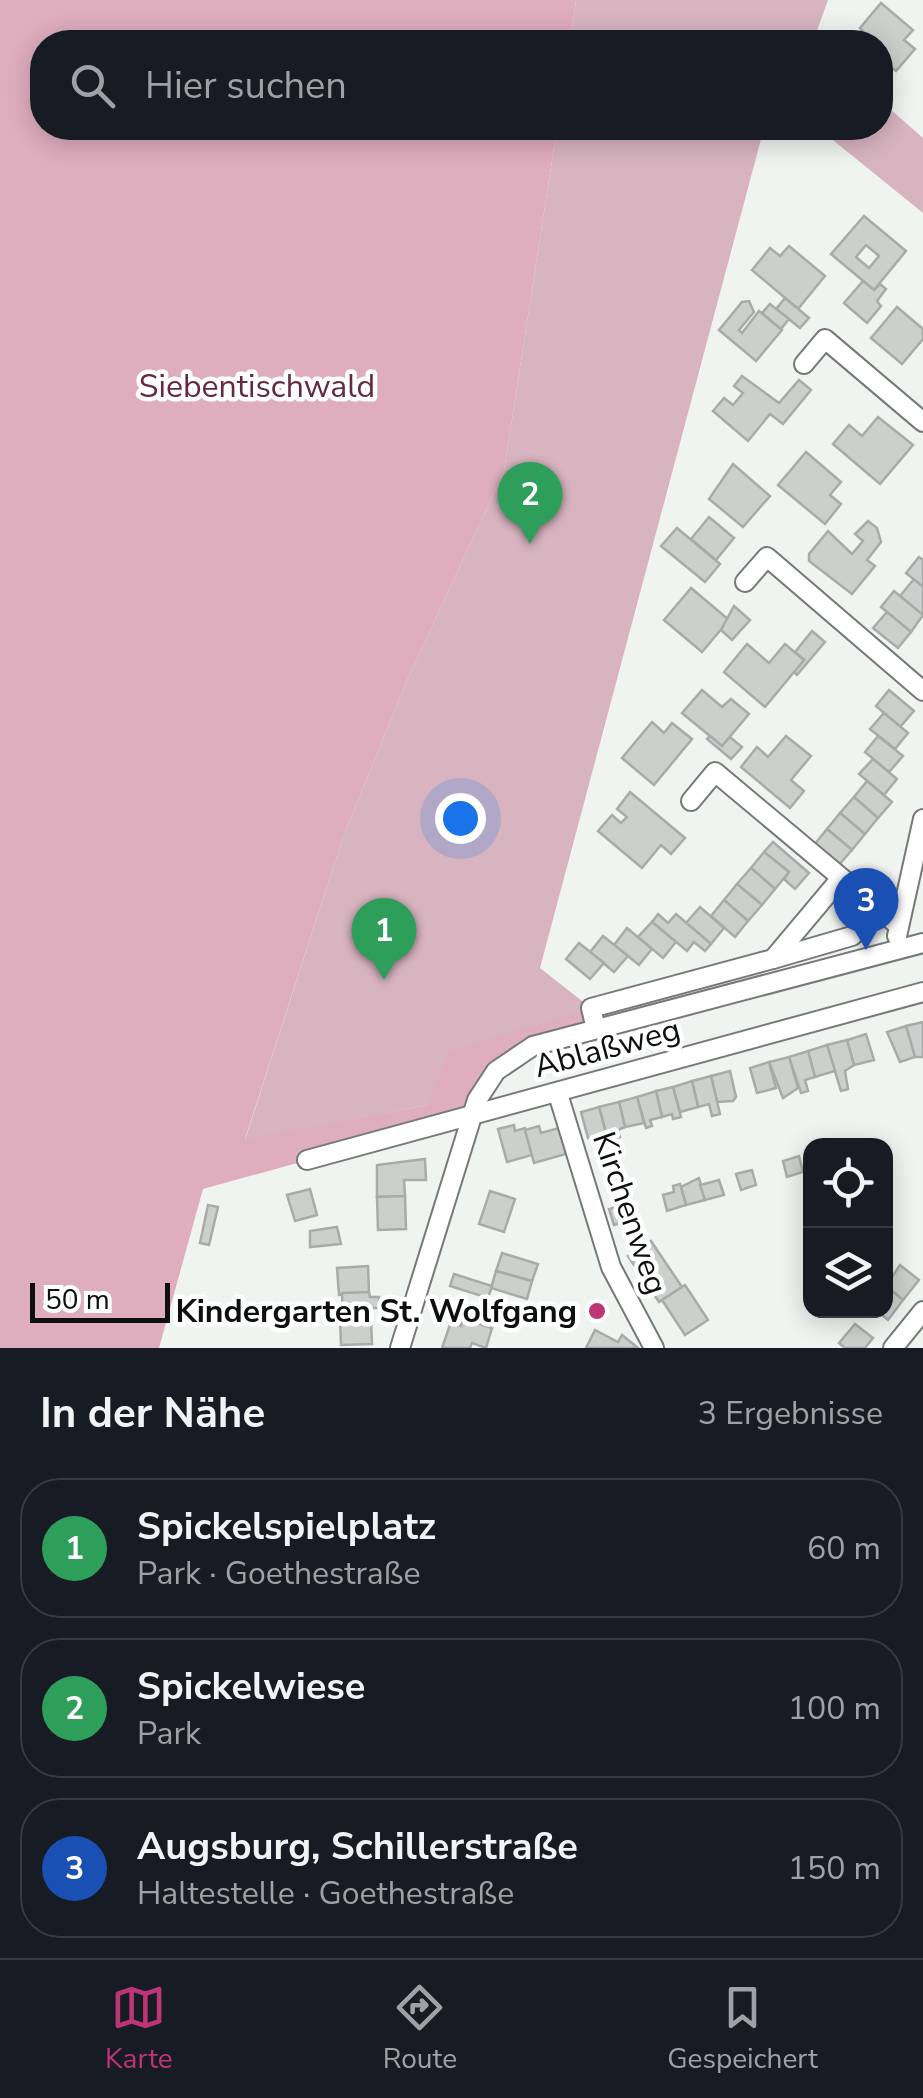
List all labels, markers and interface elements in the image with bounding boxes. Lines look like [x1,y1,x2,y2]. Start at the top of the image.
search box [30,30,893,140]
icon: search [65,58,120,113]
text: Hier suchen [145,60,347,111]
park label: Siebentischwald [139,365,375,408]
pin: 2 [498,462,562,544]
your location [435,793,486,844]
pin: 3 [834,868,898,950]
pin: 1 [352,898,416,980]
street label: Ablaßweg [529,1008,685,1088]
street label: Kirchenweg [582,1126,678,1300]
map controls [803,1138,893,1318]
button: locate [803,1138,893,1228]
button: layers [803,1228,893,1318]
scale bar [30,1278,170,1322]
text: 50 m [45,1281,110,1319]
place label: Kindergarten St. Wolfgang [175,1290,577,1333]
marker: Kindergarten St. Wolfgang [586,1300,608,1322]
text: In der Nähe [40,1385,265,1442]
text: 3 Ergebnisse [698,1392,883,1435]
text: Spickelspielplatz [137,1501,436,1552]
text: 1 [65,1527,84,1570]
text: 60 m [807,1527,881,1570]
text: Park · Goethestraße [137,1552,420,1595]
text: Spickelwiese [137,1661,365,1712]
text: 2 [65,1687,84,1730]
text: 100 m [788,1687,881,1730]
text: Park [137,1712,201,1755]
text: Augsburg, Schillerstraße [137,1821,578,1872]
text: 3 [65,1847,84,1890]
text: 150 m [788,1847,881,1890]
text: Haltestelle · Goethestraße [137,1872,514,1915]
tab: Karte [105,1980,173,2078]
tab: Route [383,1980,457,2078]
tab: Gespeichert [667,1980,818,2078]

